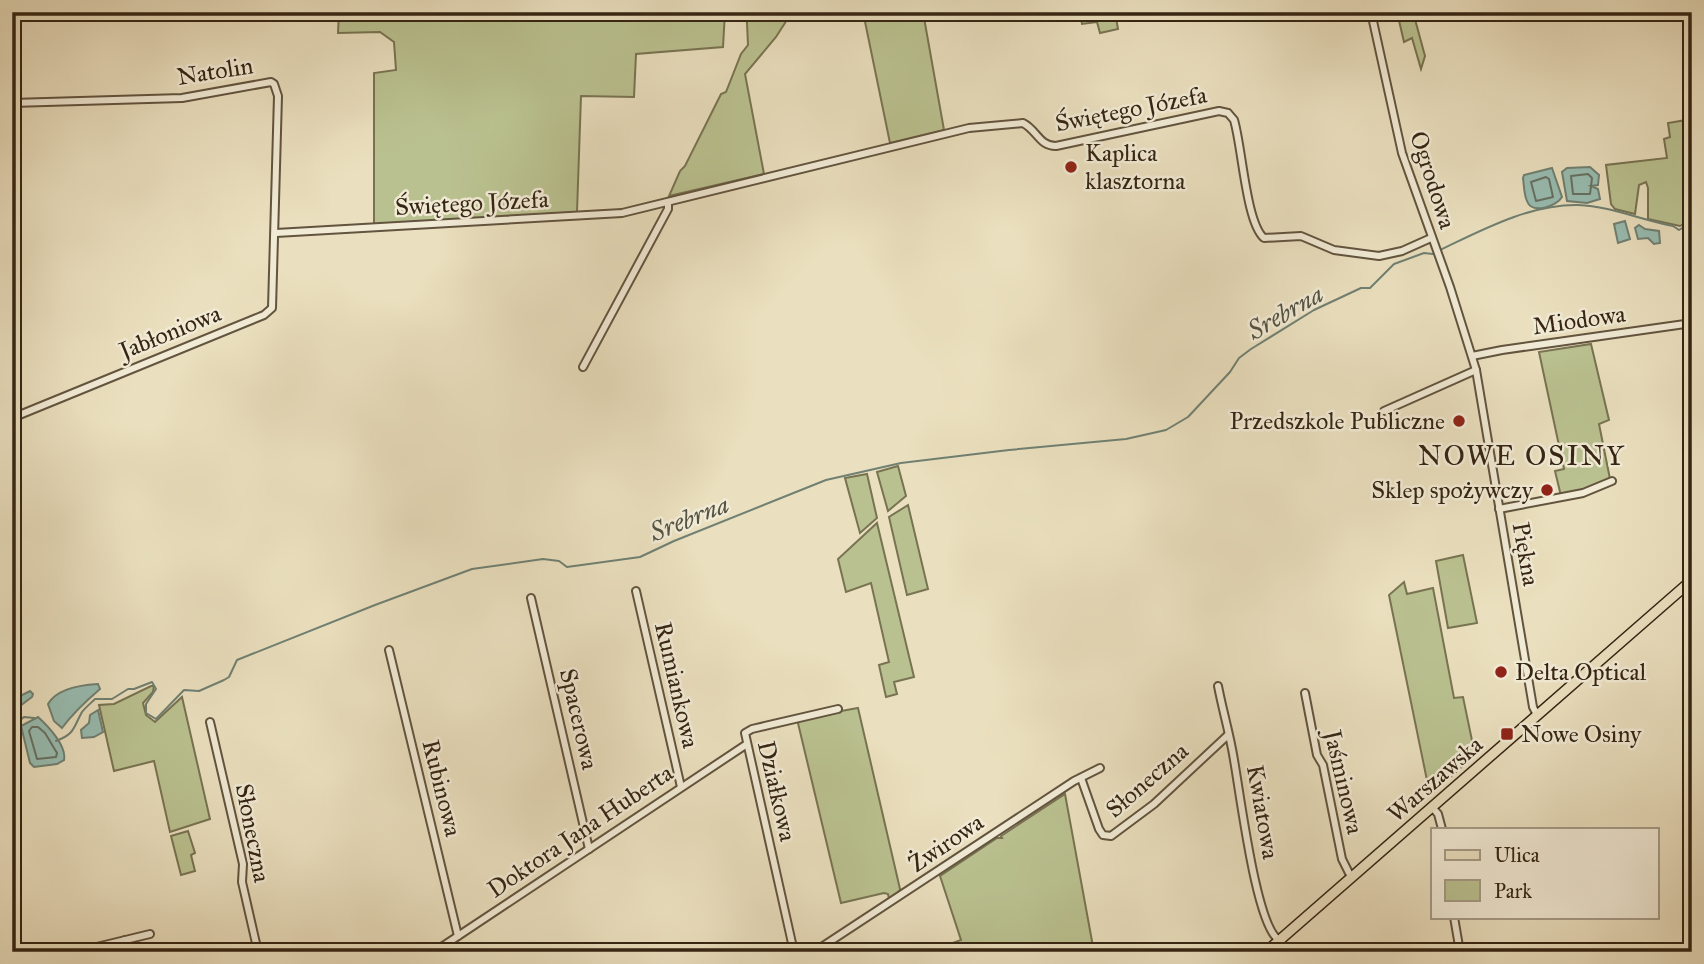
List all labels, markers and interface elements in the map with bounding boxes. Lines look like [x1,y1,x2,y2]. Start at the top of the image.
street label: Natolin [175,50,255,92]
street label: Świętego Józefa [1053,79,1210,138]
street label: Ogrodowa [1403,127,1463,233]
place label: Kaplica klasztorna [1085,138,1186,196]
marker: Kaplica klasztorna [1063,159,1079,175]
street label: Świętego Józefa [394,184,550,222]
water label: Srebrna [1240,278,1329,347]
street label: Jabłoniowa [112,298,226,367]
street label: Miodowa [1531,299,1628,341]
place label: Przedszkole Publiczne [1230,406,1445,436]
marker: Przedszkole Publiczne [1451,413,1467,429]
district label: NOWE OSINY [1418,438,1626,473]
place label: Sklep spożywczy [1371,475,1534,505]
marker: Sklep spożywczy [1539,482,1555,498]
water label: Srebrna [644,488,733,549]
street label: Piękna [1506,520,1547,589]
street label: Rumiankowa [648,619,706,752]
place label: Delta Optical [1515,657,1647,687]
marker: Delta Optical [1493,664,1509,680]
street label: Spacerowa [553,665,605,773]
place label: Nowe Osiny [1521,719,1642,749]
street label: Jaśminowa [1317,724,1371,838]
marker: Nowe Osiny [1499,726,1515,742]
street label: Warszawska [1381,729,1489,828]
street label: Słoneczna [1100,735,1195,824]
street label: Rubinowa [416,737,469,840]
street label: Działkowa [751,738,803,845]
street label: Doktora Jana Huberta [482,757,679,904]
street label: Kwiatowa [1240,763,1286,862]
street label: Słoneczna [229,781,277,886]
street label: Żwirowa [903,807,990,879]
legend [1431,828,1658,918]
text: Ulica [1494,842,1540,868]
text: Park [1494,878,1532,904]

